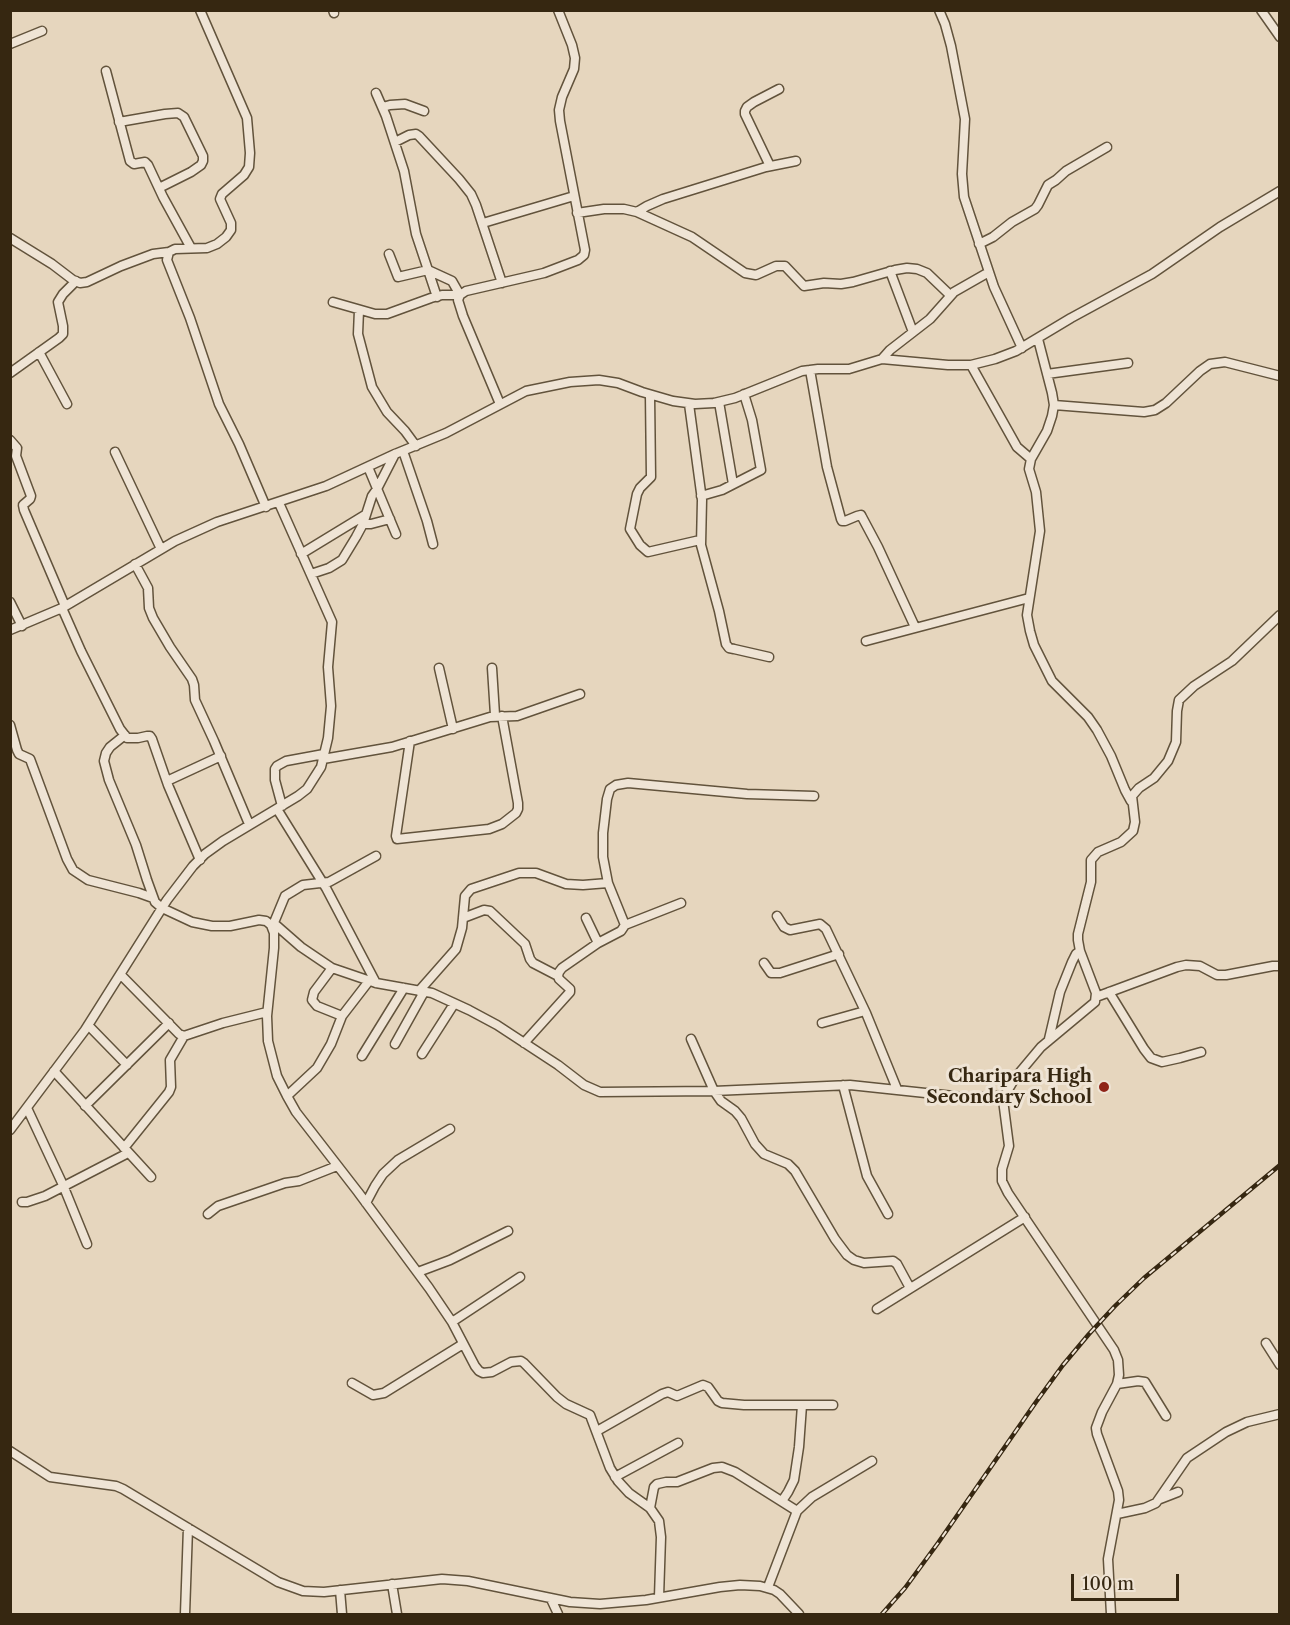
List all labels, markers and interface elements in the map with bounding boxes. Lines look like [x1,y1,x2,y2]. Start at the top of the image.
place label: Charipara High Secondary School [926,1066,1092,1108]
marker: Charipara High Secondary School [1097,1080,1111,1094]
scale bar [1074,1562,1182,1600]
text: 100 m [1082,1573,1134,1595]

